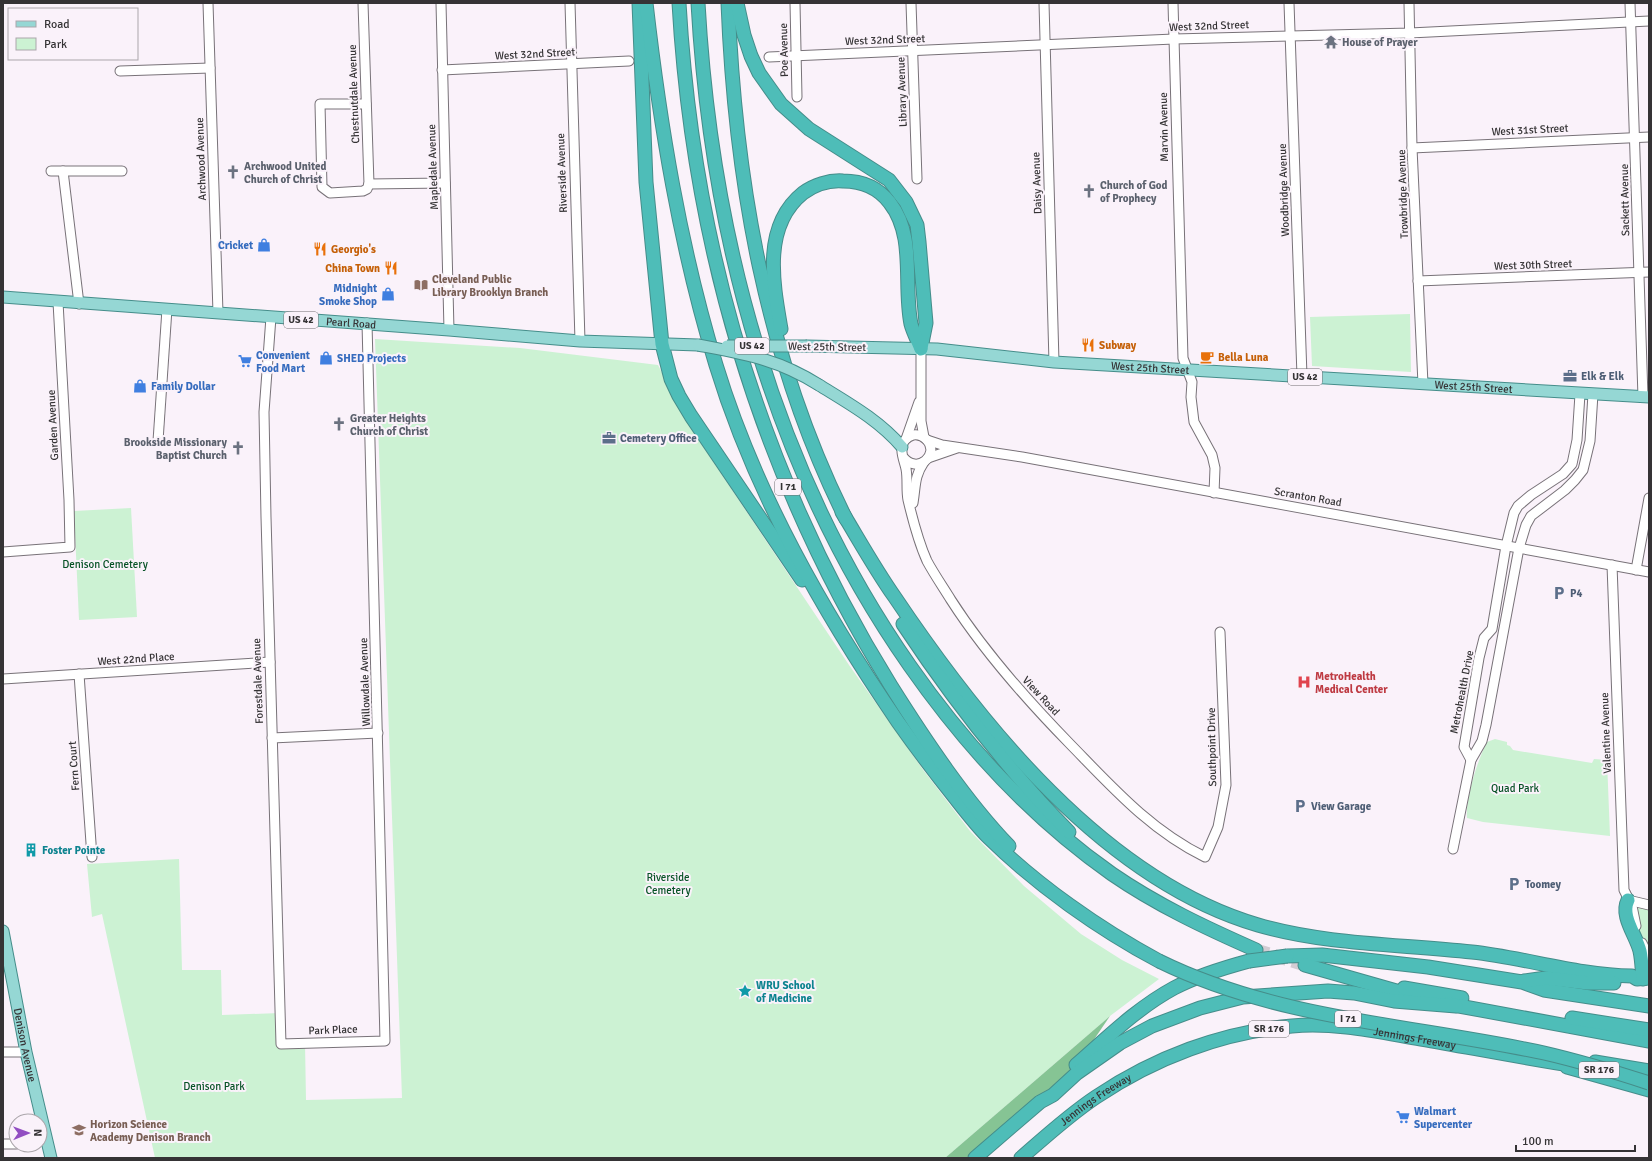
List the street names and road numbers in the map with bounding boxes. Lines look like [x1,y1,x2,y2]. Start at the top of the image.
street label: West 32nd Street [1169,18,1249,34]
street label: Poe Avenue [777,23,791,77]
street label: West 32nd Street [845,32,925,48]
street label: Chestnutdale Avenue [346,44,362,144]
street label: West 32nd Street [495,45,576,63]
street label: Library Avenue [894,57,910,127]
street label: Marvin Avenue [1157,92,1171,162]
street label: Archwood Avenue [193,117,209,201]
street label: West 31st Street [1491,121,1569,139]
street label: Mapledale Avenue [425,124,441,210]
street label: Riverside Avenue [554,133,570,213]
street label: Woodbridge Avenue [1276,143,1292,237]
street label: Trowbridge Avenue [1395,149,1411,239]
street label: Daisy Avenue [1029,152,1045,214]
street label: Sackett Avenue [1618,164,1632,236]
street label: West 30th Street [1494,257,1573,273]
road number: US 42 [284,312,318,328]
street label: Pearl Road [325,314,377,331]
road number: US 42 [735,338,769,354]
street label: West 25th Street [788,340,866,354]
street label: West 25th Street [1111,359,1190,376]
road number: US 42 [1288,369,1322,385]
street label: West 25th Street [1434,378,1513,395]
street label: Garden Avenue [45,389,61,461]
road number: I 71 [775,479,801,495]
street label: Scranton Road [1273,485,1343,509]
street label: Willowdale Avenue [357,637,373,727]
street label: Forestdale Avenue [250,638,266,724]
street label: Metrohealth Drive [1448,649,1476,735]
street label: West 22nd Place [97,650,175,668]
street label: View Road [1020,674,1062,718]
street label: Valentine Avenue [1598,692,1614,774]
street label: Southpoint Drive [1205,707,1219,787]
street label: Fern Court [66,741,82,791]
street label: Denison Avenue [11,1007,39,1083]
road number: I 71 [1335,1011,1361,1027]
road number: SR 176 [1249,1021,1289,1037]
street label: Park Place [308,1023,358,1037]
street label: Jennings Freeway [1373,1024,1458,1052]
road number: SR 176 [1579,1062,1619,1078]
street label: Jennings Freeway [1057,1070,1134,1128]

